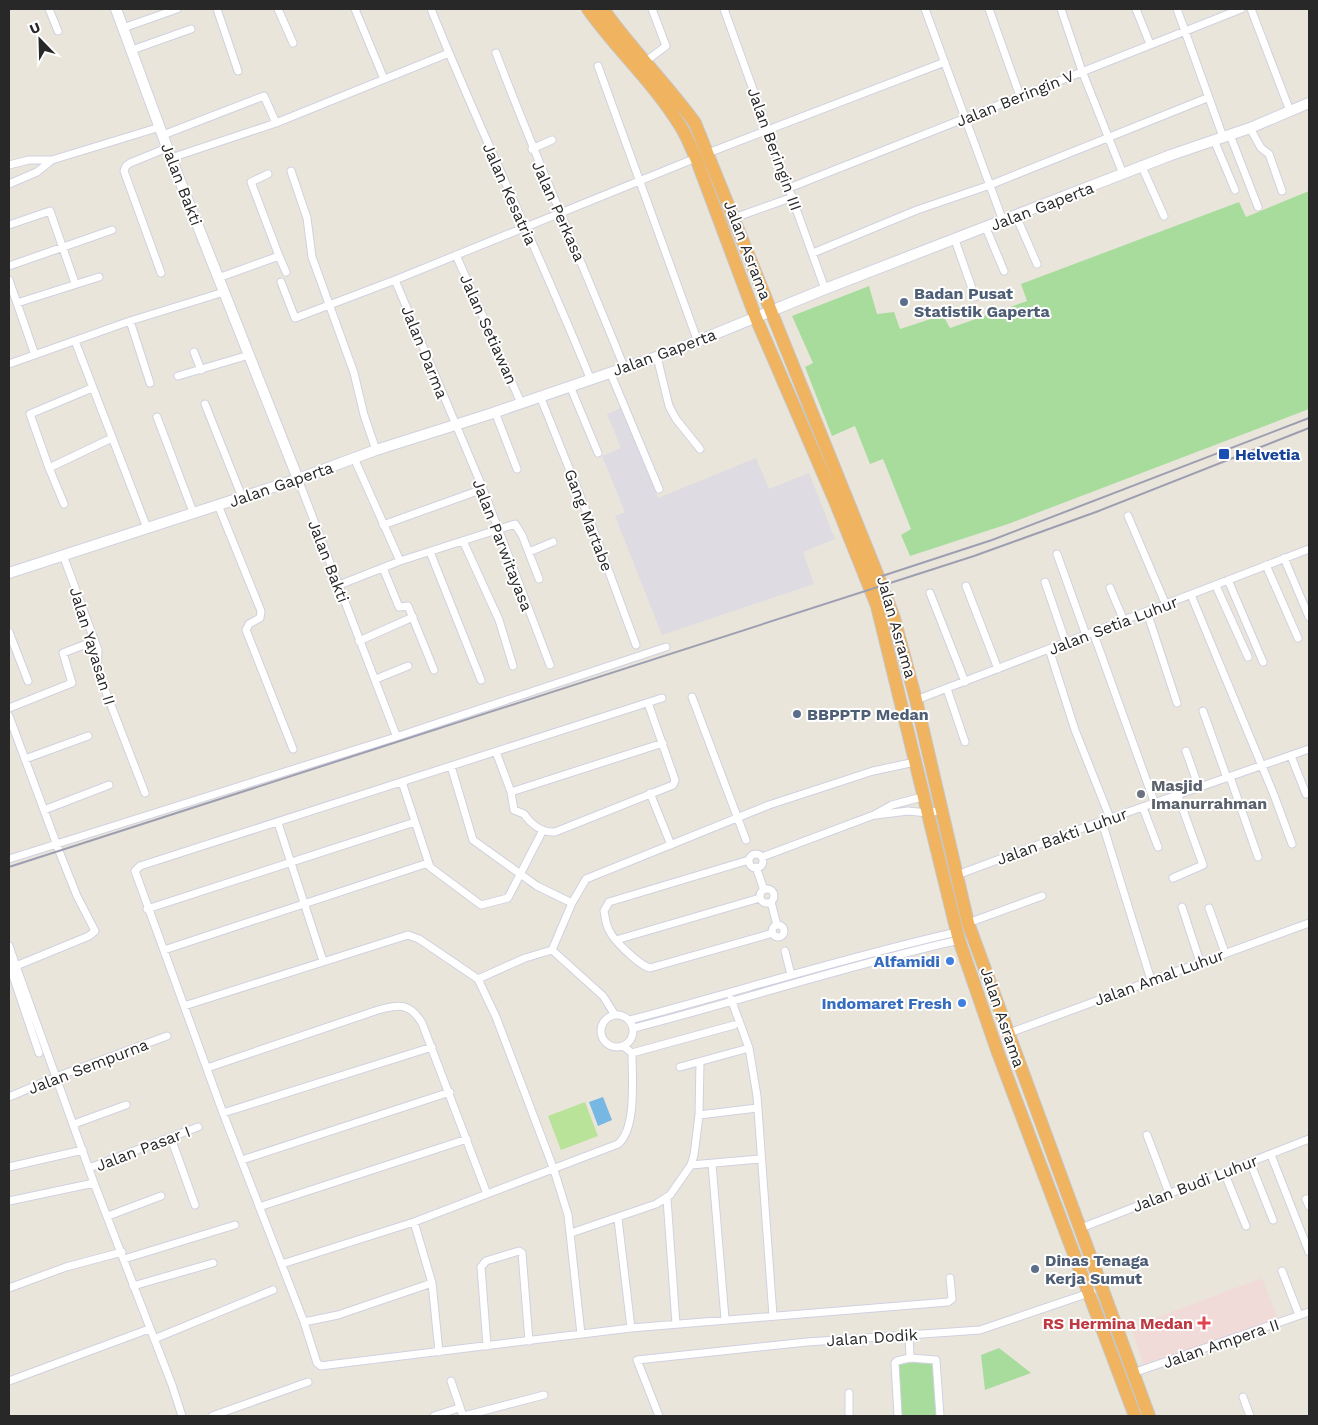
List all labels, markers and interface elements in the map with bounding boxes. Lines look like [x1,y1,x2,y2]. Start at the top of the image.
north arrow [15,15,65,65]
text: U [27,19,43,37]
street label: Jalan Beringin V [953,66,1077,131]
street label: Jalan Beringin III [743,85,806,213]
street label: Jalan Bakti [157,140,206,228]
street label: Jalan Kesatria [479,140,541,248]
street label: Jalan Perkasa [528,158,589,264]
street label: Jalan Gaperta [988,178,1096,235]
street label: Jalan Asrama [720,198,775,303]
street label: Jalan Setiawan [456,271,521,387]
place label: Badan Pusat Statistik Gaperta [914,284,1050,321]
marker: Badan Pusat Statistik Gaperta [898,296,910,308]
street label: Jalan Darma [397,303,452,401]
street label: Jalan Gaperta [610,325,719,380]
place label: Helvetia [1235,445,1301,464]
marker: Helvetia [1217,447,1231,461]
street label: Jalan Gaperta [227,458,336,511]
street label: Gang Martabe [560,466,617,574]
street label: Jalan Parwitayasa [469,476,536,614]
street label: Jalan Bakti [304,517,353,605]
street label: Jalan Asrama [873,574,920,680]
street label: Jalan Yayasan II [66,585,119,707]
street label: Jalan Setia Luhur [1046,592,1181,659]
place label: BBPPTP Medan [807,705,929,724]
marker: BBPPTP Medan [791,708,803,720]
place label: Masjid Imanurrahman [1151,776,1267,813]
marker: Masjid Imanurrahman [1135,788,1147,800]
street label: Jalan Bakti Luhur [994,804,1131,869]
street label: Jalan Amal Luhur [1092,945,1227,1010]
place label: Alfamidi [874,952,940,971]
marker: Alfamidi [944,955,956,967]
street label: Jalan Asrama [976,964,1029,1070]
place label: Indomaret Fresh [822,994,952,1013]
marker: Indomaret Fresh [956,997,968,1009]
street label: Jalan Sempurna [25,1035,151,1098]
street label: Jalan Pasar I [93,1122,193,1175]
street label: Jalan Budi Luhur [1130,1151,1261,1216]
place label: Dinas Tenaga Kerja Sumut [1045,1251,1150,1288]
marker: Dinas Tenaga Kerja Sumut [1029,1263,1041,1275]
place label: RS Hermina Medan [1043,1314,1193,1333]
street label: Jalan Ampera II [1161,1315,1282,1372]
marker: RS Hermina Medan [1197,1316,1211,1330]
street label: Jalan Dodik [826,1325,918,1350]

